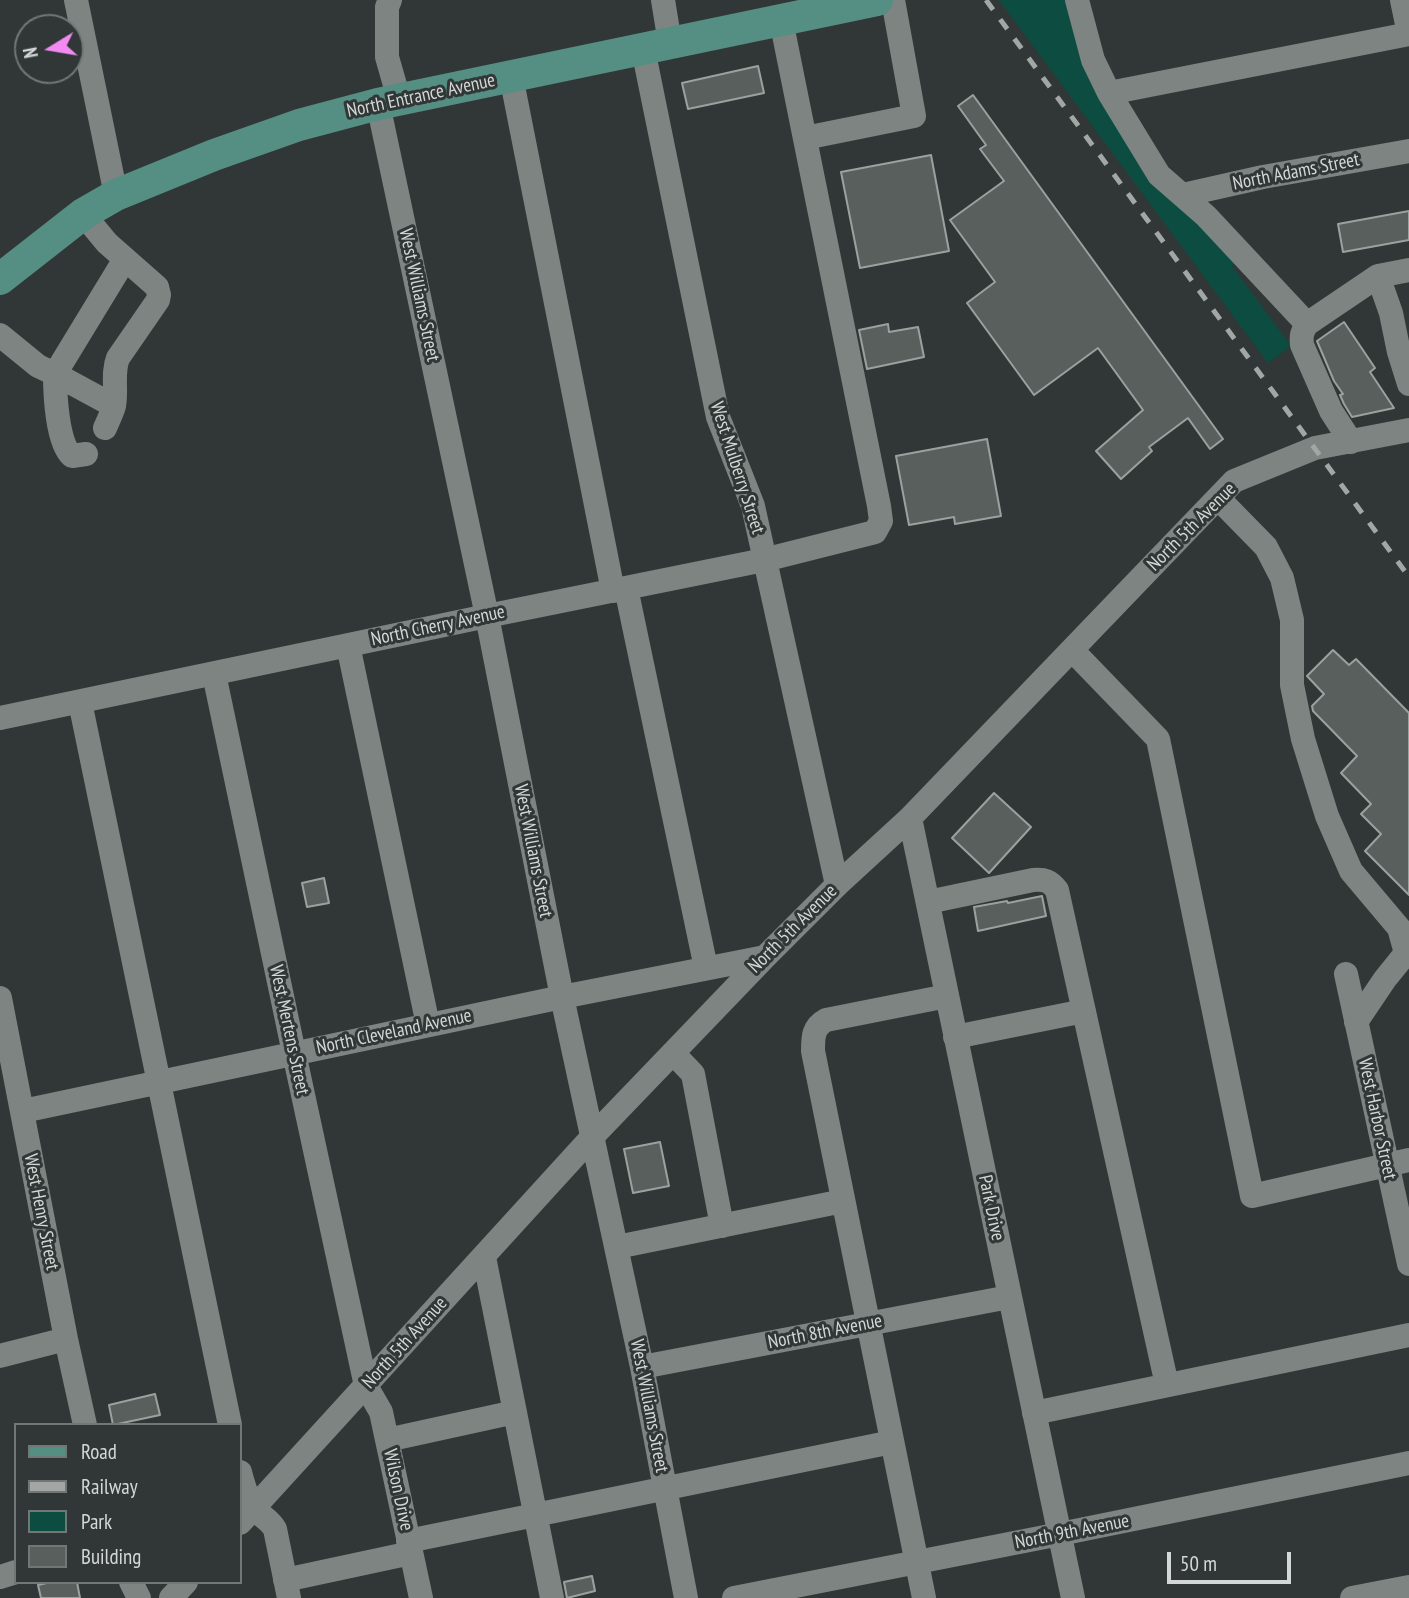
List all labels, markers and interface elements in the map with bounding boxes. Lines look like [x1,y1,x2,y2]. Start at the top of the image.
north arrow [14,14,84,84]
text: N [18,45,43,60]
street label: North Entrance Avenue [345,69,497,123]
street label: North Adams Street [1231,149,1361,195]
street label: West Williams Street [394,226,444,364]
street label: West Mulberry Street [705,399,769,537]
street label: North 5th Avenue [1143,478,1241,576]
street label: North Cherry Avenue [369,601,507,651]
street label: West Williams Street [509,782,557,920]
street label: North 5th Avenue [744,880,842,978]
street label: West Mertens Street [264,963,314,1097]
street label: North Cleveland Avenue [314,1004,474,1060]
street label: West Harbor Street [1353,1056,1401,1182]
street label: West Henry Street [19,1152,63,1272]
street label: Park Drive [973,1173,1009,1243]
street label: North 5th Avenue [358,1292,452,1394]
street label: North 8th Avenue [766,1310,884,1354]
street label: West Williams Street [625,1337,673,1475]
legend [14,1423,242,1584]
text: Road [81,1438,117,1465]
street label: Wilson Drive [378,1447,418,1533]
text: Railway [81,1473,138,1500]
text: Park [81,1508,112,1535]
street label: North 9th Avenue [1013,1510,1131,1554]
scale bar [1171,1538,1295,1582]
text: Building [81,1543,141,1570]
text: 50 m [1180,1550,1217,1577]

